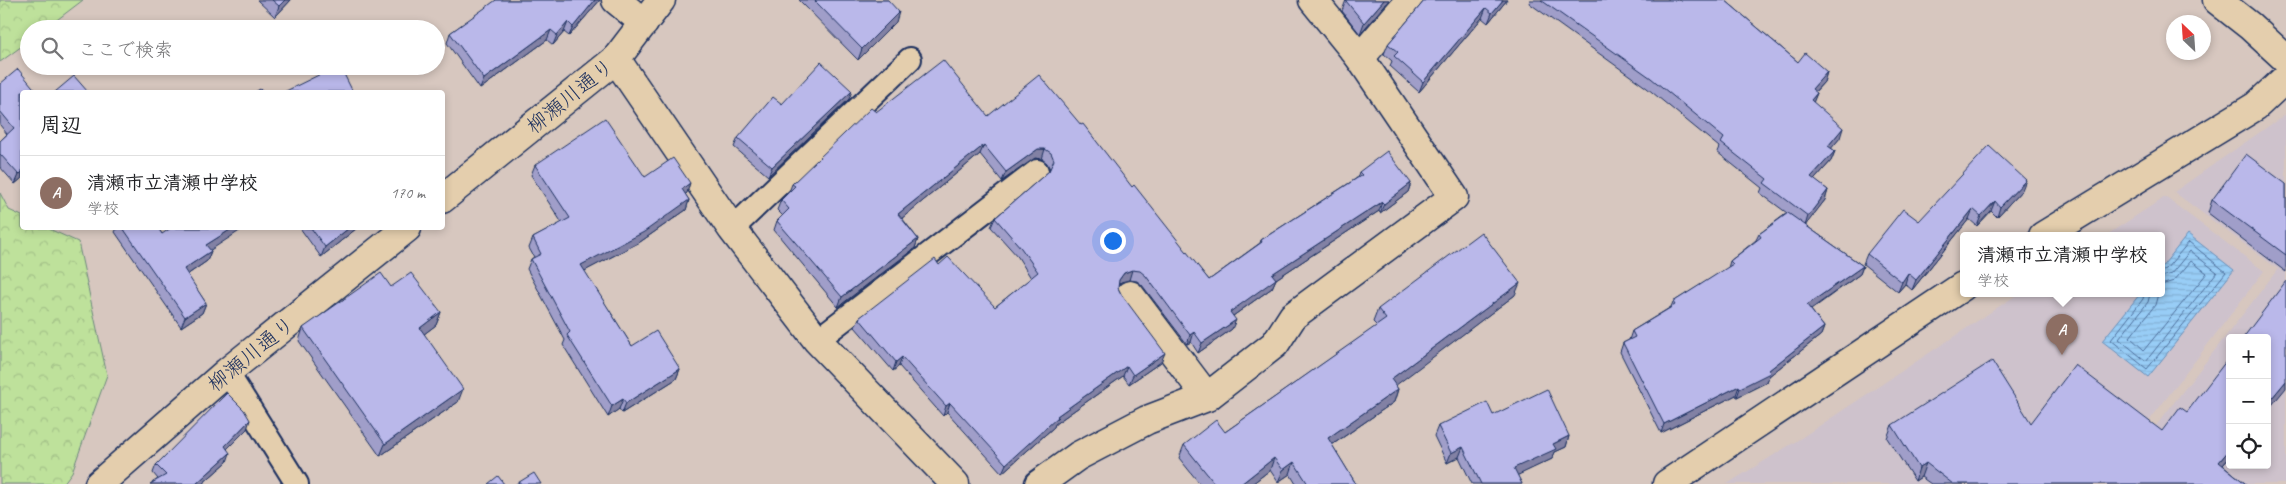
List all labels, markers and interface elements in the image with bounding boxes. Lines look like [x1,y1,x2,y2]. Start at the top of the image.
north arrow [2166,15,2211,60]
search box [20,20,445,75]
icon: search [38,34,66,62]
text: ここで検索 [78,38,173,62]
street label: 柳瀬川通り [521,53,619,139]
text: 周辺 [40,112,82,138]
text: 清瀬市立清瀬中学校 [87,171,258,195]
text: A [52,183,60,203]
text: 170 m [391,183,425,203]
text: 学校 [87,199,119,219]
your location [1100,228,1126,254]
popup [1960,232,2165,297]
text: 清瀬市立清瀬中学校 [1977,243,2148,267]
text: 学校 [1977,271,2009,291]
street label: 柳瀬川通り [202,311,300,397]
pin: A [2046,314,2078,355]
map controls [2226,334,2271,469]
button: + [2226,334,2271,379]
button: − [2226,379,2271,424]
button: locate [2226,424,2271,469]

